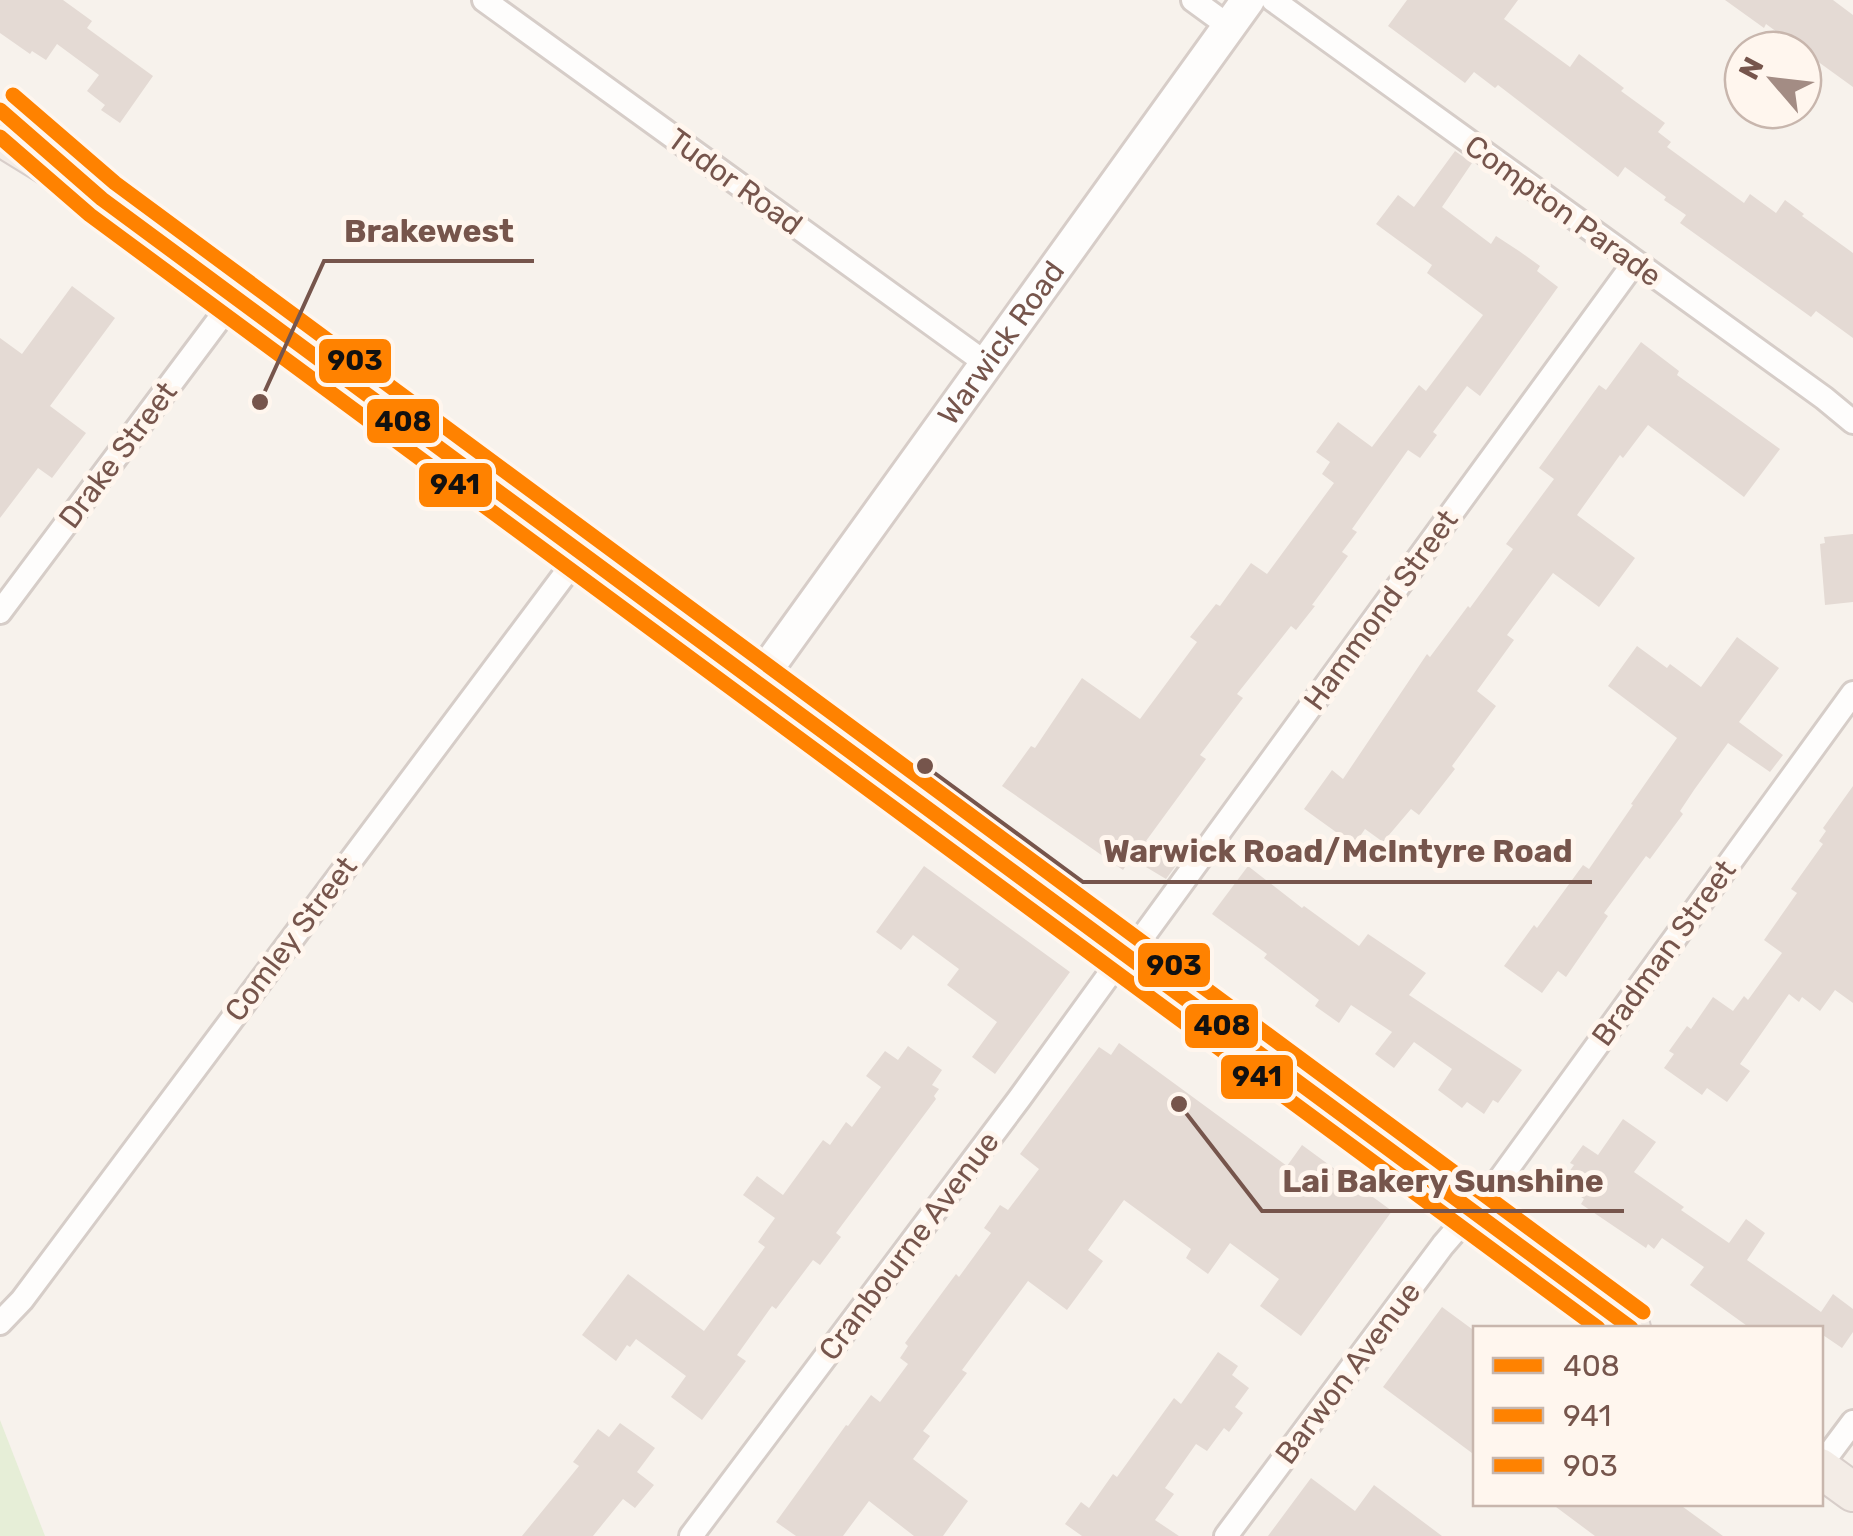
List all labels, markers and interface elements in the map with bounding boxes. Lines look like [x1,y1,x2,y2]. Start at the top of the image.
north arrow [1723,30,1823,130]
text: N [1732,52,1771,85]
street label: Tudor Road [661,121,809,243]
street label: Compton Parade [1458,128,1668,294]
callout: Brakewest [324,199,534,261]
text: Brakewest [344,212,514,250]
street label: Warwick Road [930,254,1072,432]
line badge: 903 [317,337,393,385]
text: 903 [327,344,383,377]
street label: Drake Street [51,374,185,535]
line badge: 408 [365,397,441,445]
text: 408 [374,405,432,438]
line badge: 941 [417,461,494,509]
text: 941 [430,468,480,501]
street label: Hammond Street [1296,503,1466,717]
callout: Warwick Road/McIntyre Road [1083,820,1592,882]
text: Warwick Road/McIntyre Road [1103,832,1573,870]
street label: Comley Street [217,849,365,1029]
street label: Bradman Street [1584,853,1744,1053]
line badge: 903 [1136,941,1212,989]
text: 903 [1146,949,1202,982]
line badge: 408 [1183,1002,1260,1050]
text: 408 [1193,1009,1251,1042]
line badge: 941 [1219,1053,1295,1101]
text: 941 [1232,1060,1282,1093]
street label: Cranbourne Avenue [811,1125,1007,1367]
callout: Lai Bakery Sunshine [1262,1149,1624,1211]
text: Lai Bakery Sunshine [1282,1162,1604,1200]
street label: Barwon Avenue [1268,1275,1428,1471]
legend [1473,1326,1823,1506]
text: 408 [1563,1348,1620,1384]
text: 941 [1563,1398,1611,1434]
text: 903 [1563,1448,1618,1484]

